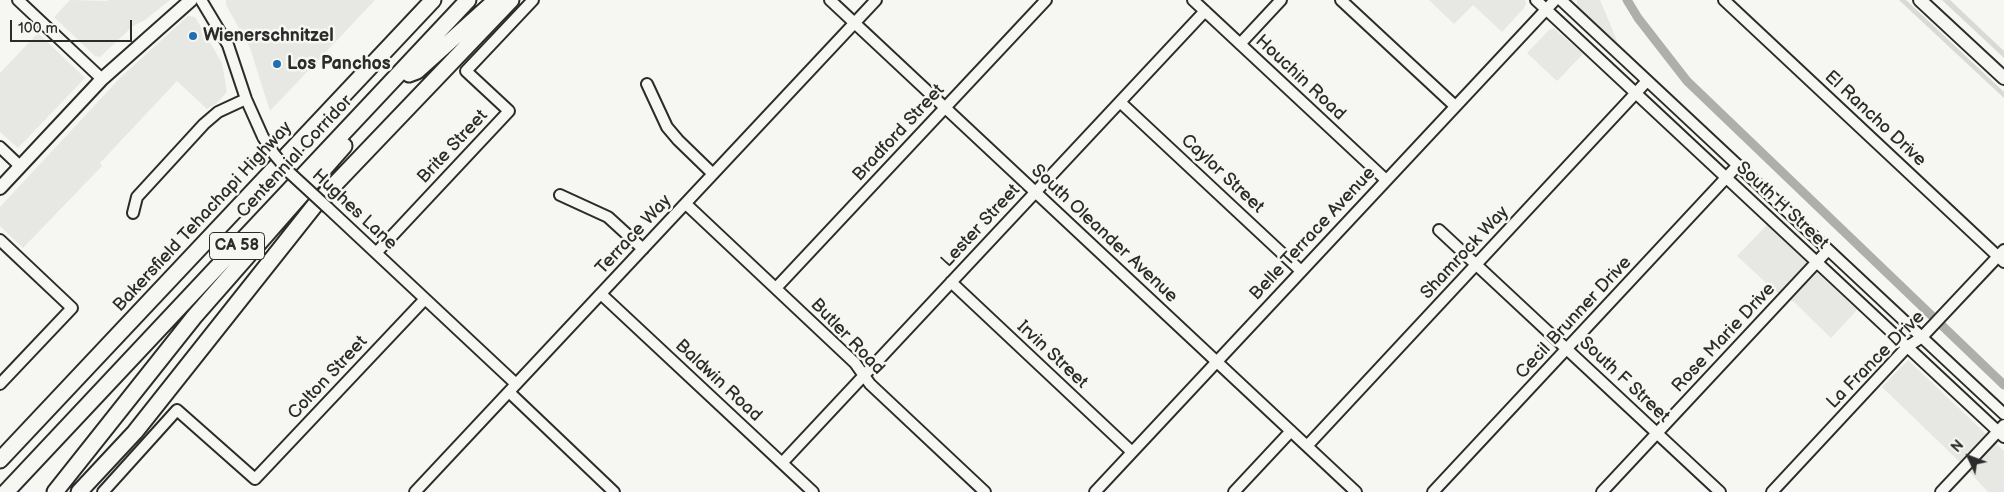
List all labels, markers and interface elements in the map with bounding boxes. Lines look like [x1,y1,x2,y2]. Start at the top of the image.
scale bar [12,10,135,42]
text: 100 m [18,19,58,38]
place label: Wienerschnitzel [203,25,334,47]
marker: Wienerschnitzel [187,30,199,42]
street label: Houchin Road [1250,31,1350,125]
place label: Los Panchos [287,53,391,75]
marker: Los Panchos [271,58,283,70]
street label: El Rancho Drive [1820,66,1930,172]
street label: Bradford Street [849,80,949,186]
street label: Centennial Corridor [232,91,358,223]
street label: Brite Street [413,106,493,188]
street label: Bakersfield Tehachapi Highway [109,117,297,317]
street label: Caylor Street [1176,130,1268,218]
street label: South H Street [1731,158,1833,254]
street label: South Oleander Avenue [1026,160,1182,308]
street label: Belle Terrace Avenue [1246,163,1380,305]
street label: Hughes Lane [307,165,401,255]
street label: Lester Street [937,180,1025,272]
street label: Terrace Way [592,191,676,279]
street label: Shamrock Way [1416,202,1514,304]
road number: CA 58 [210,232,264,260]
street label: Cecil Brunner Drive [1512,252,1636,384]
street label: Rose Marie Drive [1668,279,1780,397]
street label: Butler Road [805,294,889,380]
street label: La France Drive [1823,307,1929,413]
street label: Irvin Street [1012,317,1092,393]
street label: Colton Street [284,332,372,424]
street label: South F Street [1574,332,1674,428]
street label: Baldwin Road [670,335,766,427]
north arrow [1944,432,1994,482]
text: N [1948,437,1967,456]

